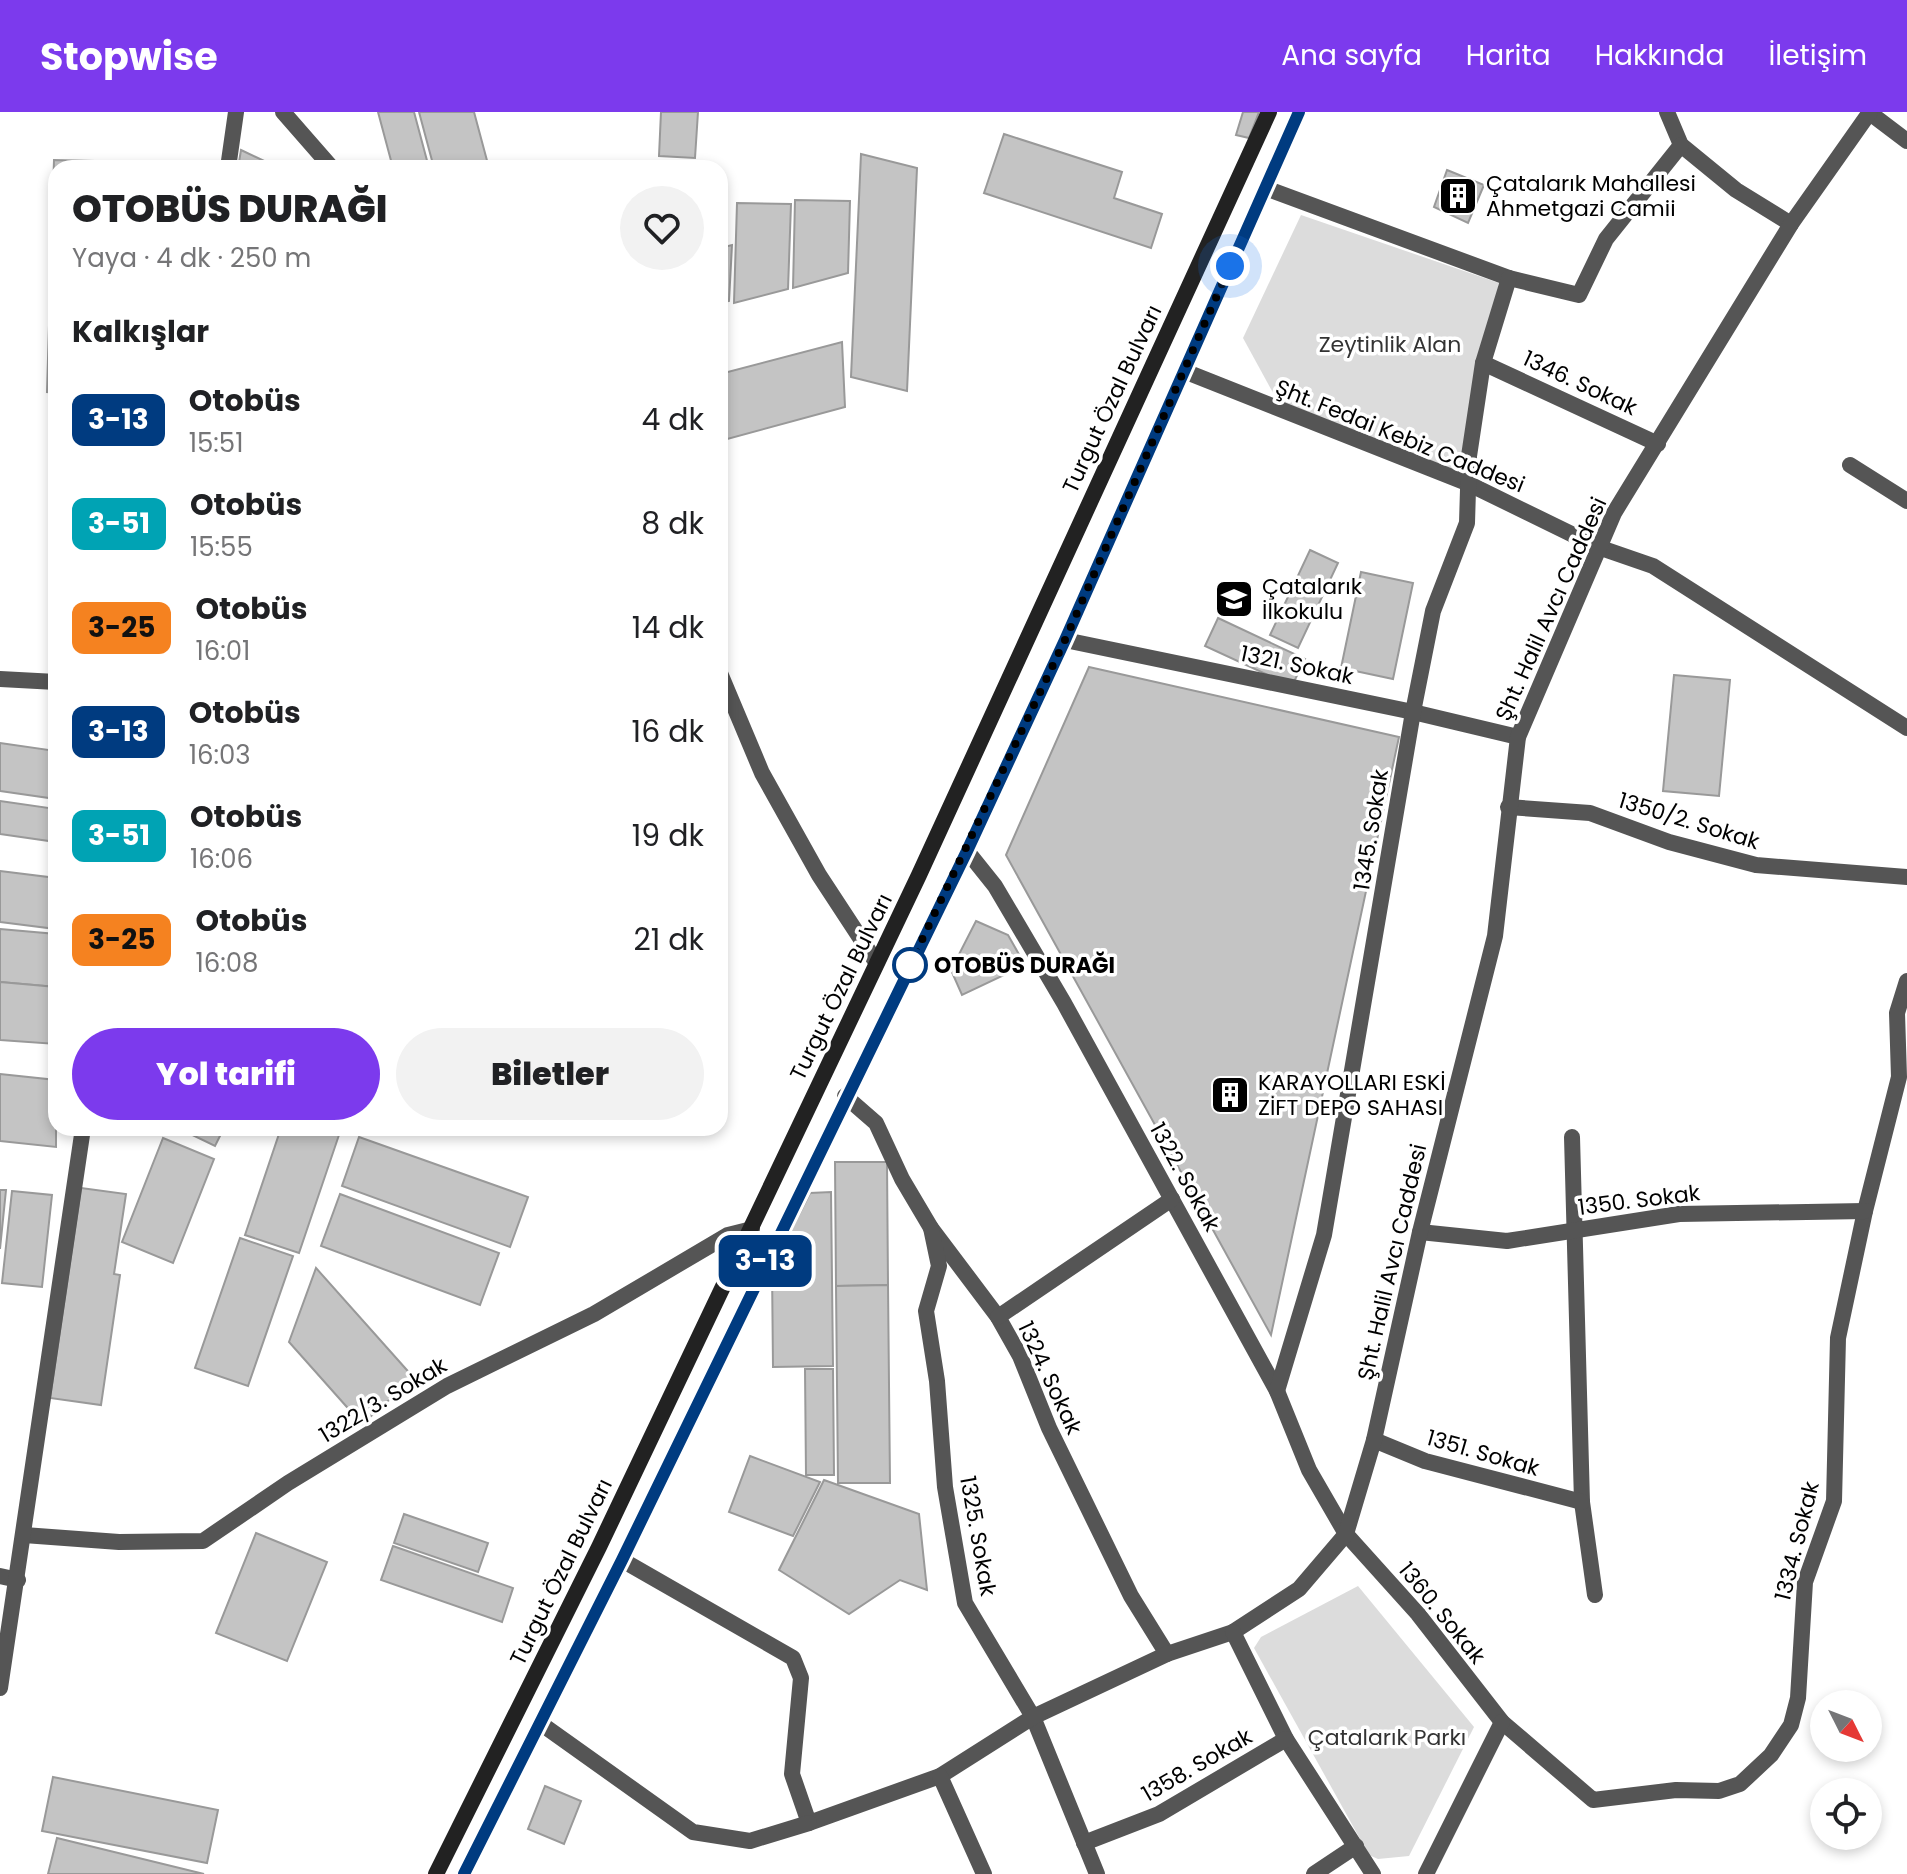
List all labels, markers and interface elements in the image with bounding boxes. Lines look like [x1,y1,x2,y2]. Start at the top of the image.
text: Stopwise [40,30,218,83]
text: Ana sayfa [1281,36,1422,75]
text: Harita [1466,36,1551,75]
text: Hakkında [1595,36,1724,75]
text: İletişim [1768,36,1867,75]
place label: Çatalarık Mahallesi Ahmetgazi Camii [1486,168,1696,224]
building icon: Çatalarık Mahallesi Ahmetgazi Camii [1437,175,1479,217]
text: OTOBÜS DURAĞI [72,182,387,235]
button: heart [620,186,704,270]
text: Yaya · 4 dk · 250 m [72,240,311,276]
your location [1210,246,1250,286]
street label: Turgut Özal Bulvarı [1055,300,1169,498]
text: Kalkışlar [72,310,209,353]
park label: Zeytinlik Alan [1319,329,1461,360]
street label: 1346. Sokak [1518,343,1643,423]
street label: Şht. Fedai Kebiz Caddesi [1271,372,1529,500]
text: Otobüs [189,379,301,422]
text: 4 dk [641,398,704,441]
text: 3-13 [88,400,149,439]
text: 15:51 [189,425,244,461]
text: Otobüs [190,483,302,526]
street label: Şht. Halil Avcı Caddesi [1488,492,1614,726]
text: 8 dk [641,502,704,545]
text: 3-51 [88,504,150,543]
text: 15:55 [190,529,253,565]
place label: Çatalarık İlkokulu [1262,571,1363,627]
school or university icon: Çatalarık İlkokulu [1213,578,1255,620]
text: Otobüs [195,587,308,630]
text: 14 dk [632,606,704,649]
text: 3-25 [88,608,155,647]
text: 16:01 [195,633,250,669]
street label: 1321. Sokak [1238,638,1357,692]
text: Otobüs [189,691,301,734]
text: 16 dk [632,710,704,753]
text: 3-13 [88,712,149,751]
text: 16:03 [189,737,251,773]
street label: 1345. Sokak [1346,766,1396,893]
street label: 1350/2. Sokak [1615,785,1764,857]
text: Otobüs [190,795,302,838]
text: 19 dk [632,814,704,857]
text: 3-51 [88,816,150,855]
text: 16:06 [190,841,253,877]
street label: Turgut Özal Bulvarı [782,888,900,1086]
text: Otobüs [195,899,308,942]
text: 21 dk [633,918,704,961]
text: 3-25 [88,920,155,959]
text: 16:08 [195,945,258,981]
marker: OTOBÜS DURAĞI [893,948,927,982]
place label: OTOBÜS DURAĞI [934,950,1115,981]
button: Yol tarifi [72,1028,380,1120]
button: Biletler [396,1028,704,1120]
place label: KARAYOLLARI ESKİ ZİFT DEPO SAHASI [1258,1067,1446,1123]
building icon: KARAYOLLARI ESKİ ZİFT DEPO SAHASI [1209,1074,1251,1116]
street label: 1322. Sokak [1142,1117,1228,1238]
street label: Şht. Halil Avcı Caddesi [1350,1141,1434,1383]
street label: 1350. Sokak [1576,1177,1702,1223]
line badge: 3-13 [709,1235,821,1287]
text: 3-13 [735,1241,795,1280]
street label: 1324. Sokak [1010,1316,1090,1440]
street label: 1322/3. Sokak [313,1349,453,1450]
street label: 1351. Sokak [1423,1422,1544,1484]
street label: Turgut Özal Bulvarı [502,1473,620,1671]
street label: 1325. Sokak [952,1473,1004,1599]
street label: 1334. Sokak [1767,1478,1827,1604]
street label: 1360. Sokak [1391,1556,1493,1671]
north arrow [1810,1690,1882,1762]
map controls [1810,1690,1882,1850]
street label: 1358. Sokak [1136,1721,1258,1809]
park label: Çatalarık Parkı [1308,1722,1466,1753]
button: locate [1810,1778,1882,1850]

